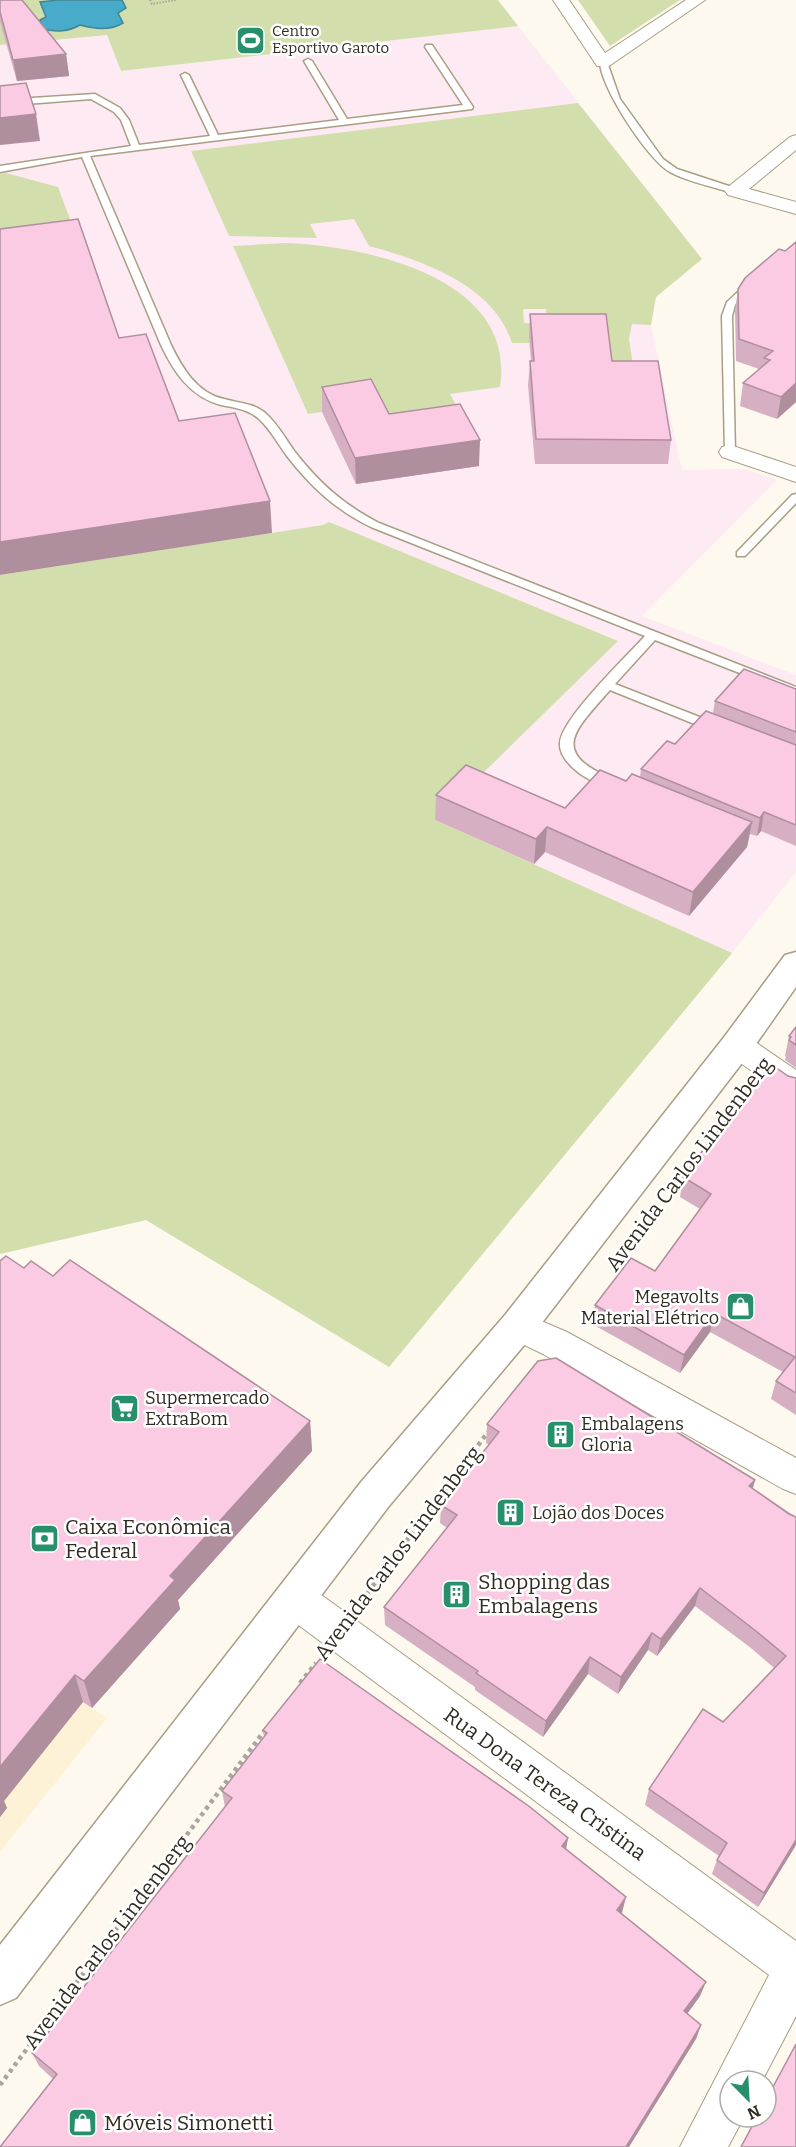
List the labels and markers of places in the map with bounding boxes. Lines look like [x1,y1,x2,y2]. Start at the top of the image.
place label: Centro Esportivo Garoto [272,22,389,57]
sports icon: Centro Esportivo Garoto [235,24,267,56]
place label: Megavolts Material Elétrico [581,1286,719,1329]
shop icon: Megavolts Material Elétrico [724,1291,756,1323]
place label: Supermercado ExtraBom [145,1387,269,1430]
supermarket icon: Supermercado ExtraBom [108,1392,140,1424]
place label: Embalagens Gloria [581,1413,684,1456]
building icon: Embalagens Gloria [544,1418,576,1450]
building icon: Lojão dos Doces [495,1497,527,1529]
place label: Lojão dos Doces [532,1502,664,1524]
place label: Caixa Econômica Federal [65,1514,231,1564]
bank icon: Caixa Econômica Federal [28,1523,60,1555]
place label: Shopping das Embalagens [478,1569,610,1619]
building icon: Shopping das Embalagens [441,1578,473,1610]
shop icon: Móveis Simonetti [67,2107,99,2139]
place label: Móveis Simonetti [104,2110,273,2136]

